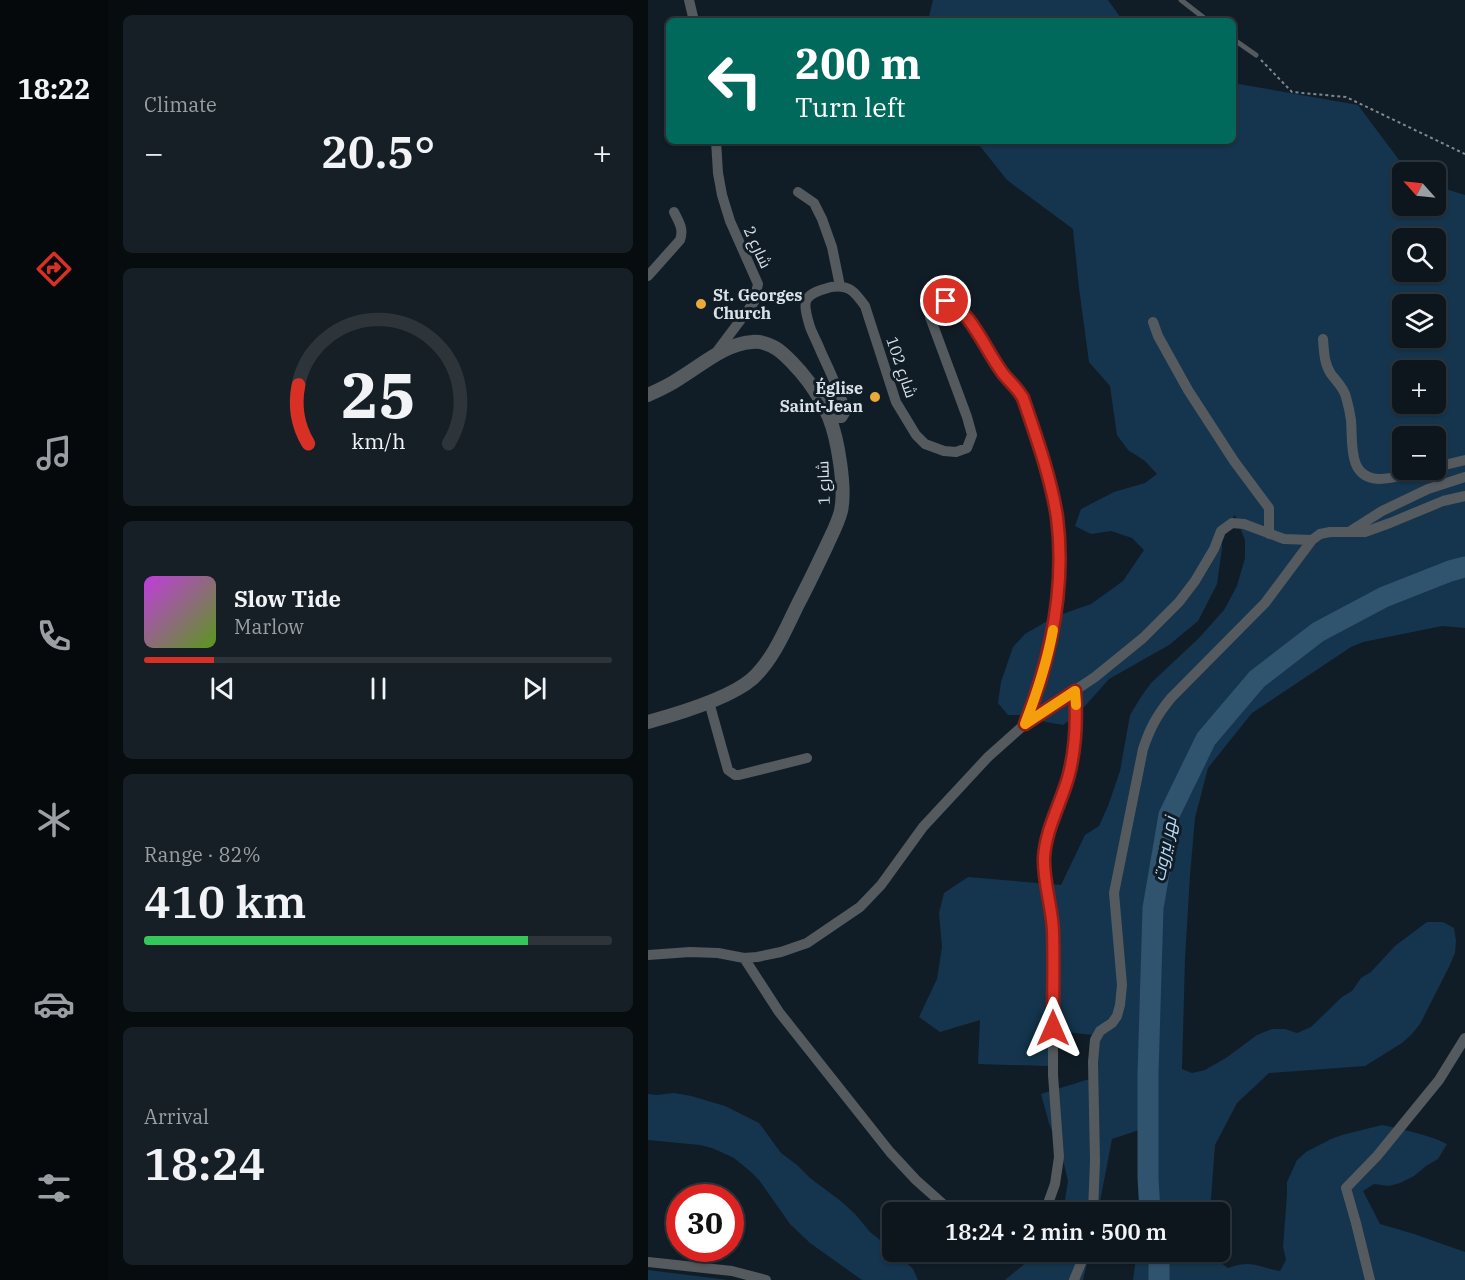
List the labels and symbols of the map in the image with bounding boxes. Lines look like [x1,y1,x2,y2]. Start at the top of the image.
north arrow [1392,162,1446,216]
street label: شارع 2 [738,223,776,272]
pin [920,275,971,326]
place label: St. Georges Church [713,285,802,323]
marker: St. Georges Church [694,297,708,311]
street label: شارع 102 [880,334,922,401]
place label: Église Saint-Jean [780,377,863,416]
marker: Église Saint-Jean [868,390,882,404]
street label: شارع 1 [812,460,836,505]
water label: نهر بيروت [1146,813,1182,883]
position arrow [1021,996,1085,1060]
speed limit sign: 30 [666,1184,744,1262]

